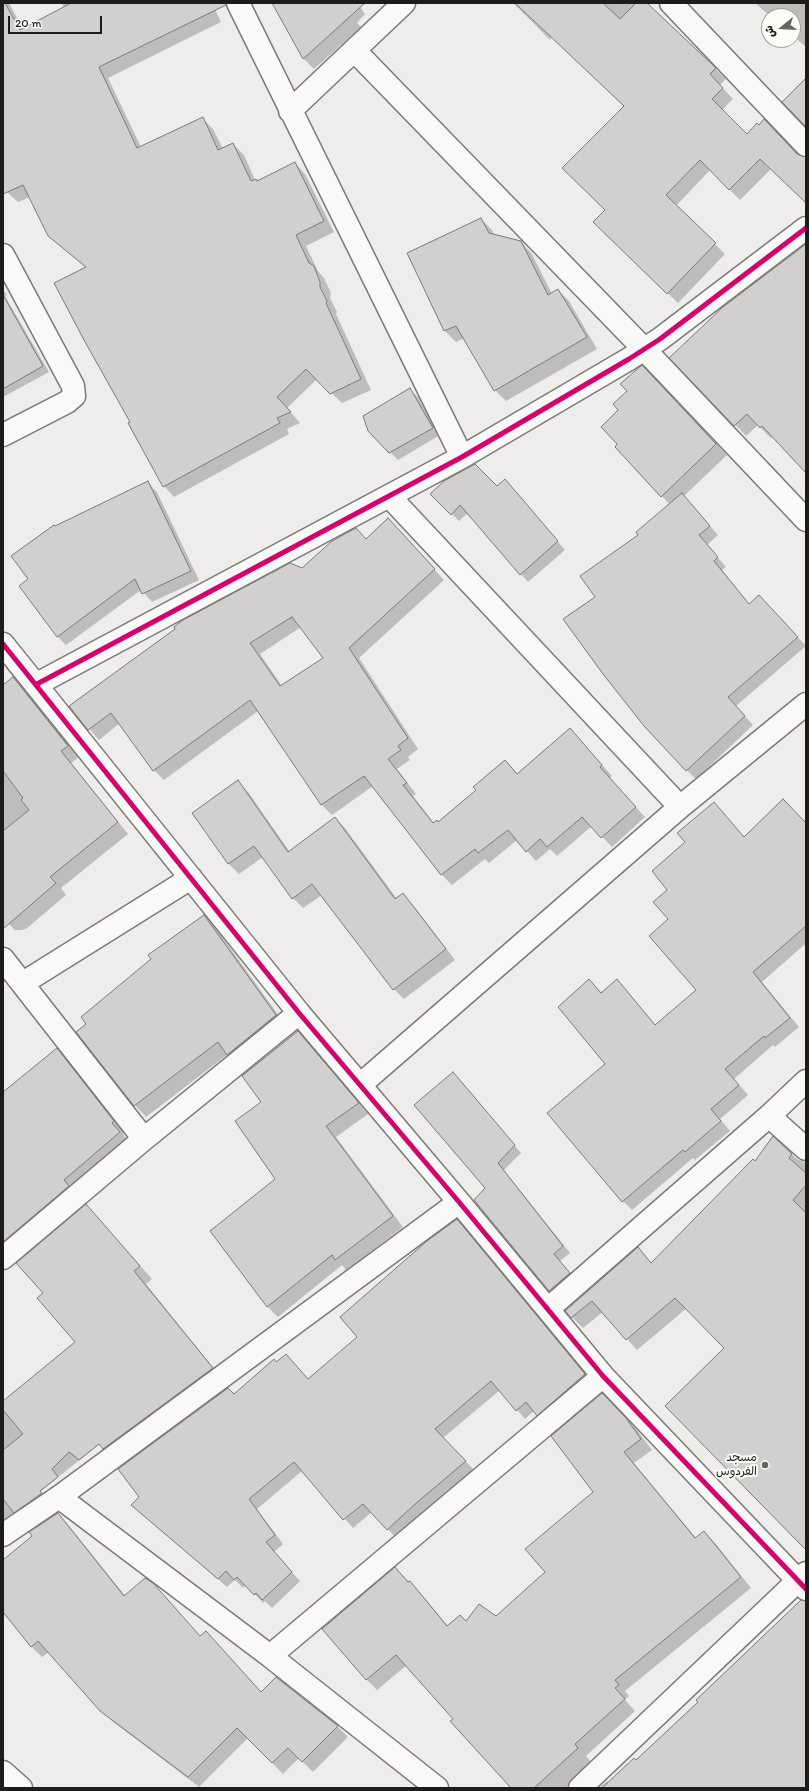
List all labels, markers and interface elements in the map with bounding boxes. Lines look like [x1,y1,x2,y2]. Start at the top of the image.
scale bar [10,8,104,34]
north arrow [761,8,801,48]
text: 20 m [15,16,42,30]
text: ش [762,24,778,39]
place label: مسجد الفردوس [716,1451,757,1479]
marker: مسجد الفردوس [760,1460,770,1470]

